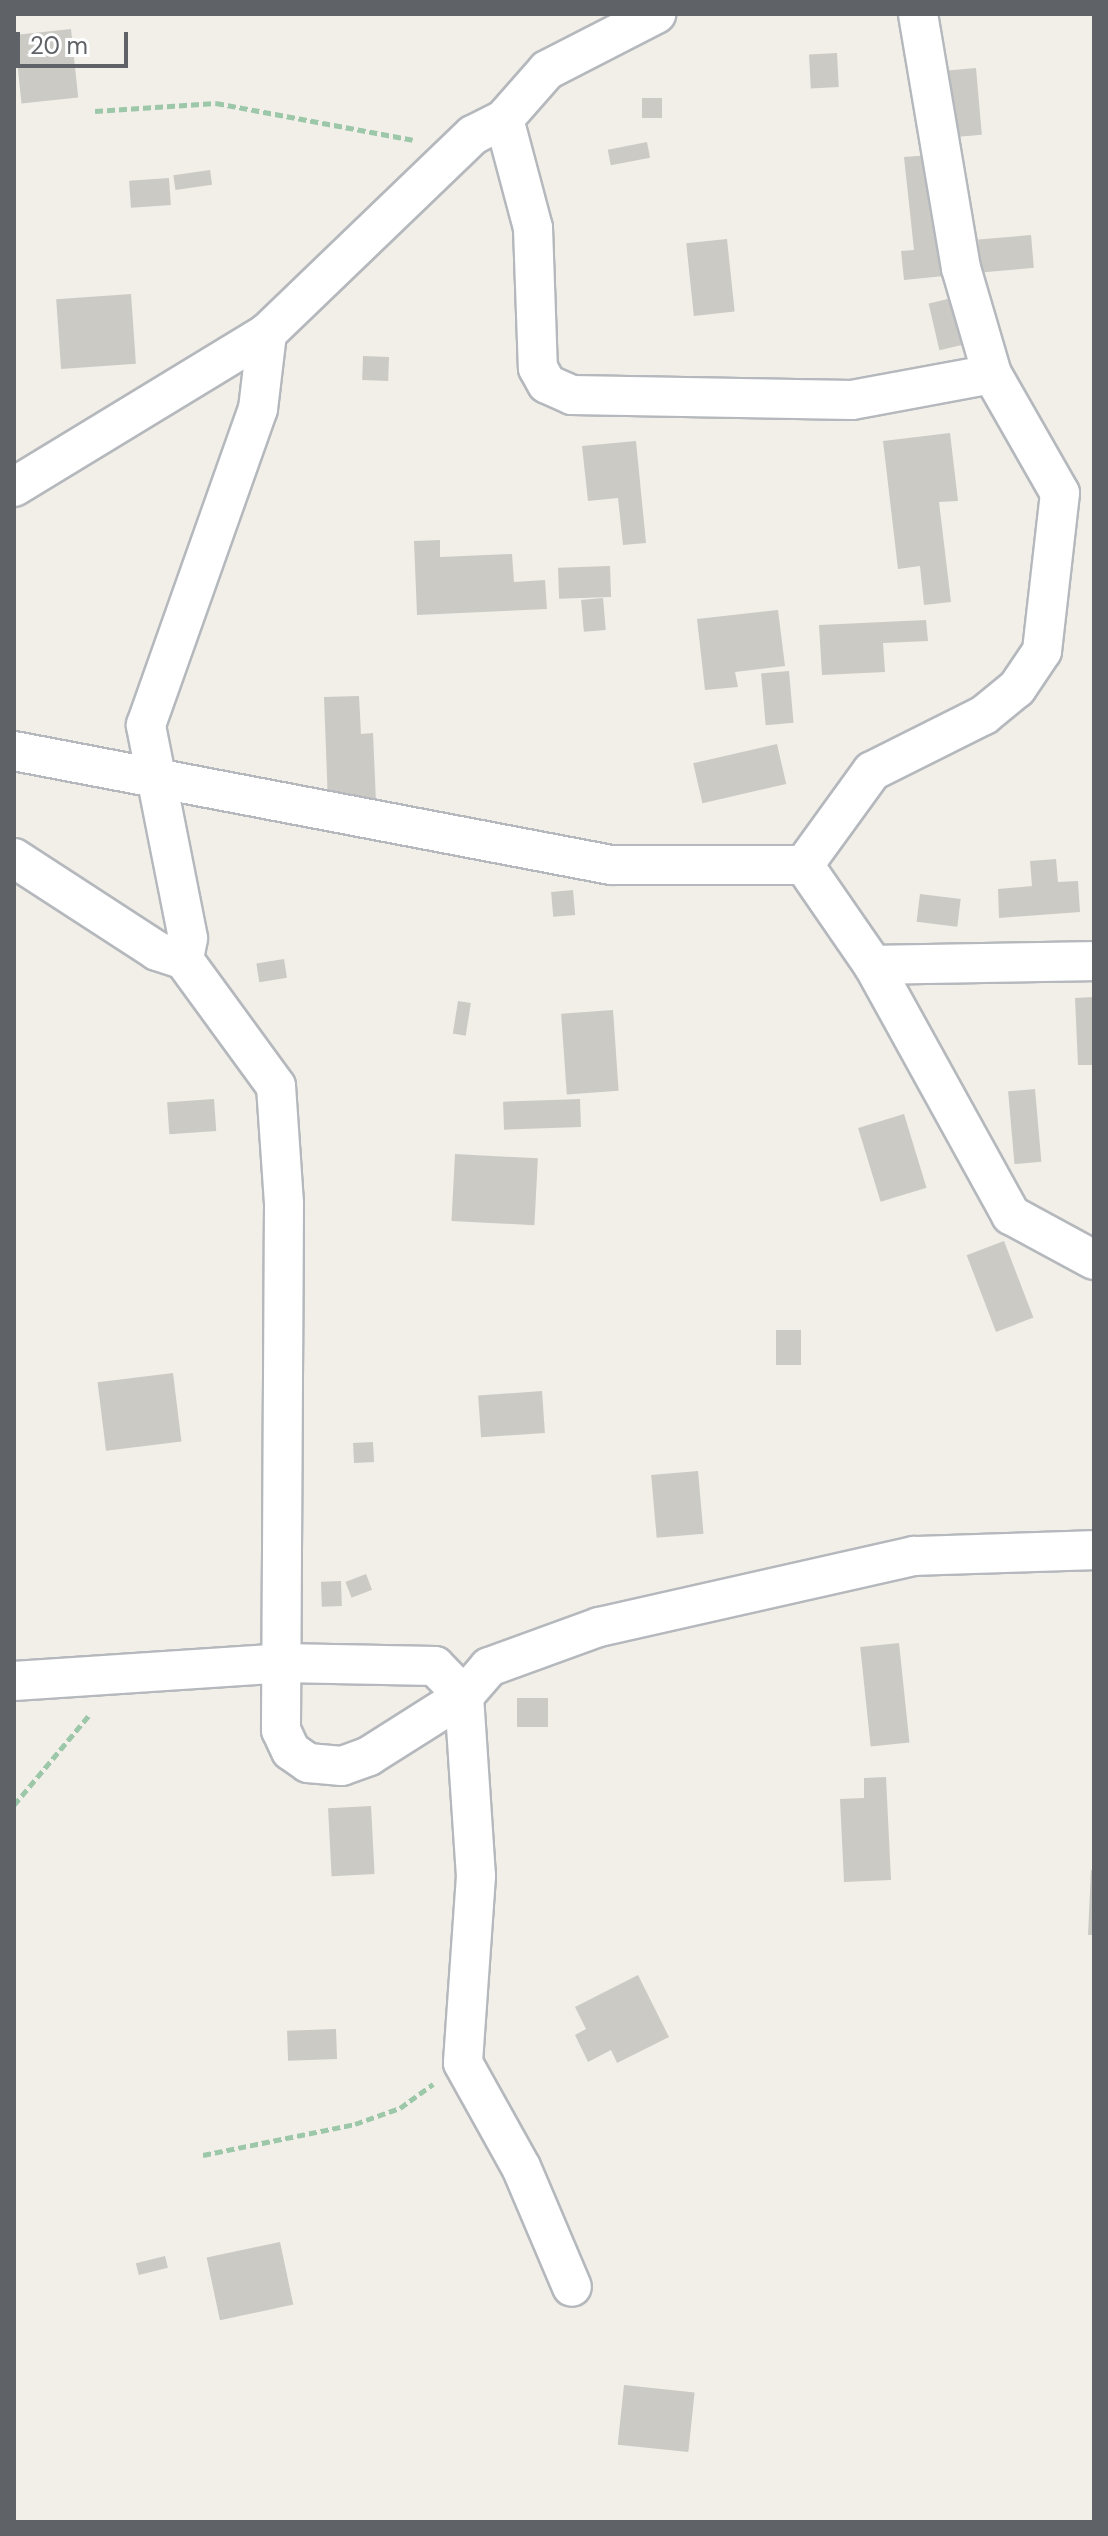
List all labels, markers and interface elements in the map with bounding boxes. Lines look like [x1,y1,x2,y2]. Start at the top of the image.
scale bar [20,16,132,66]
text: 20 m [30,30,88,61]

